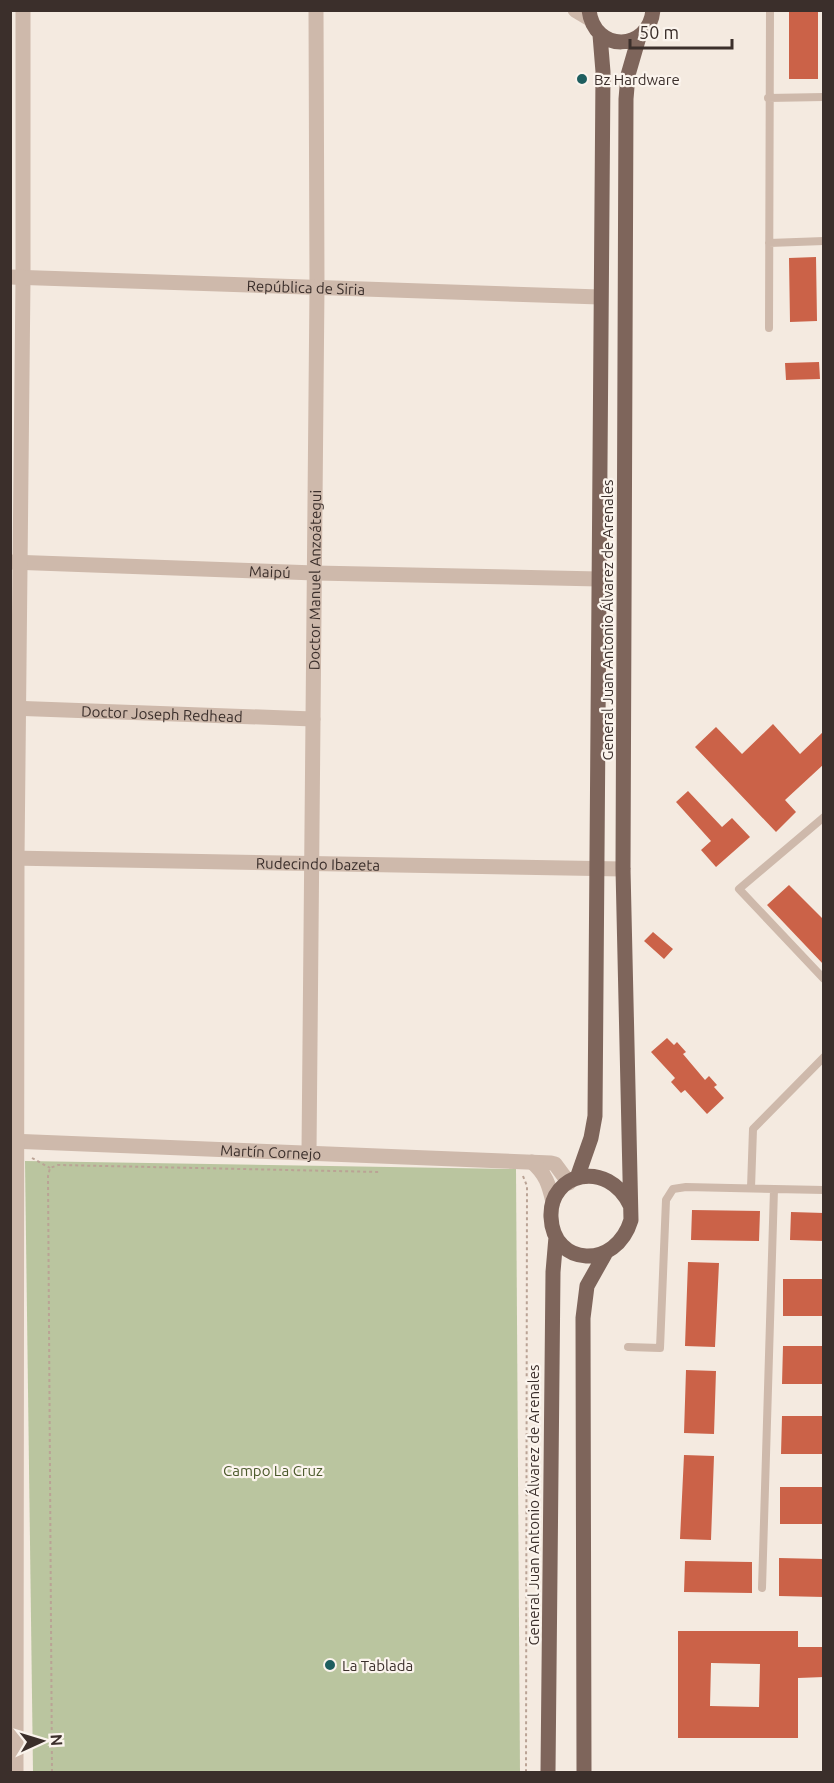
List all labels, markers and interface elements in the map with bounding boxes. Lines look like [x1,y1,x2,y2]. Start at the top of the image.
scale bar [630,12,732,50]
text: 50 m [639,22,679,42]
place label: Bz Hardware [594,71,680,88]
marker: Bz Hardware [575,72,589,86]
street label: República de Siria [246,277,365,298]
street label: General Juan Antonio Álvarez de Arenales [599,480,616,761]
street label: Doctor Manuel Anzoátegui [305,490,324,670]
street label: Maipú [249,562,291,581]
street label: Doctor Joseph Redhead [81,702,243,725]
street label: Rudecindo Ibazeta [256,854,380,873]
street label: Martín Cornejo [220,1141,322,1162]
street label: General Juan Antonio Álvarez de Arenales [525,1365,542,1646]
park label: Campo La Cruz [223,1462,323,1479]
place label: La Tablada [342,1657,413,1674]
marker: La Tablada [323,1658,337,1672]
north arrow [12,1711,72,1771]
text: N [48,1733,66,1747]

